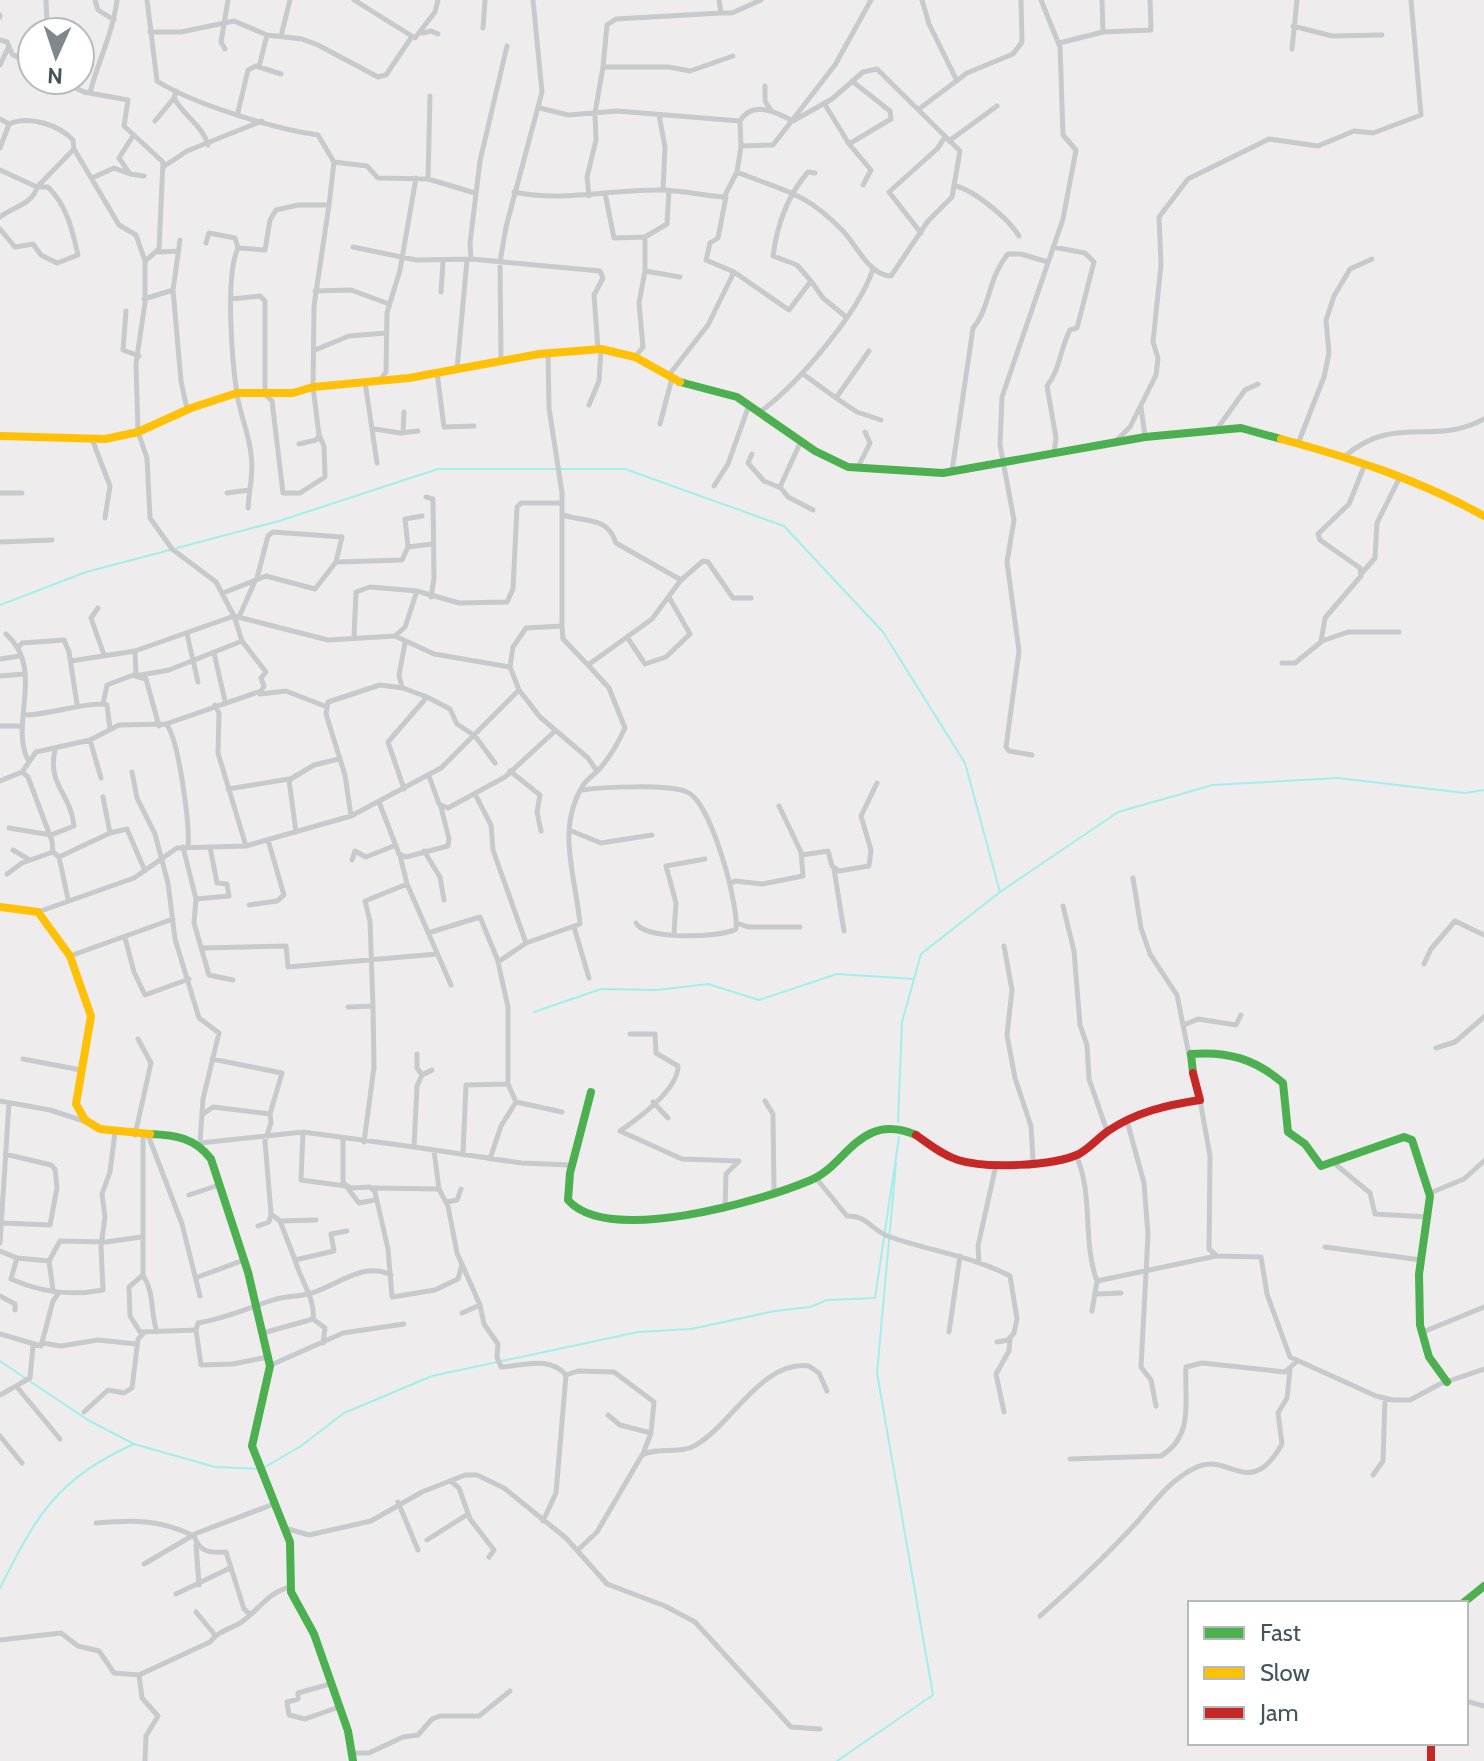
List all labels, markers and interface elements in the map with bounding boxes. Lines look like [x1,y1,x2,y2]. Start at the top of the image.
north arrow [16,16,96,96]
text: N [47,62,63,89]
legend [1188,1601,1468,1745]
text: Fast [1260,1618,1301,1647]
text: Slow [1260,1658,1310,1687]
text: Jam [1259,1698,1298,1727]

